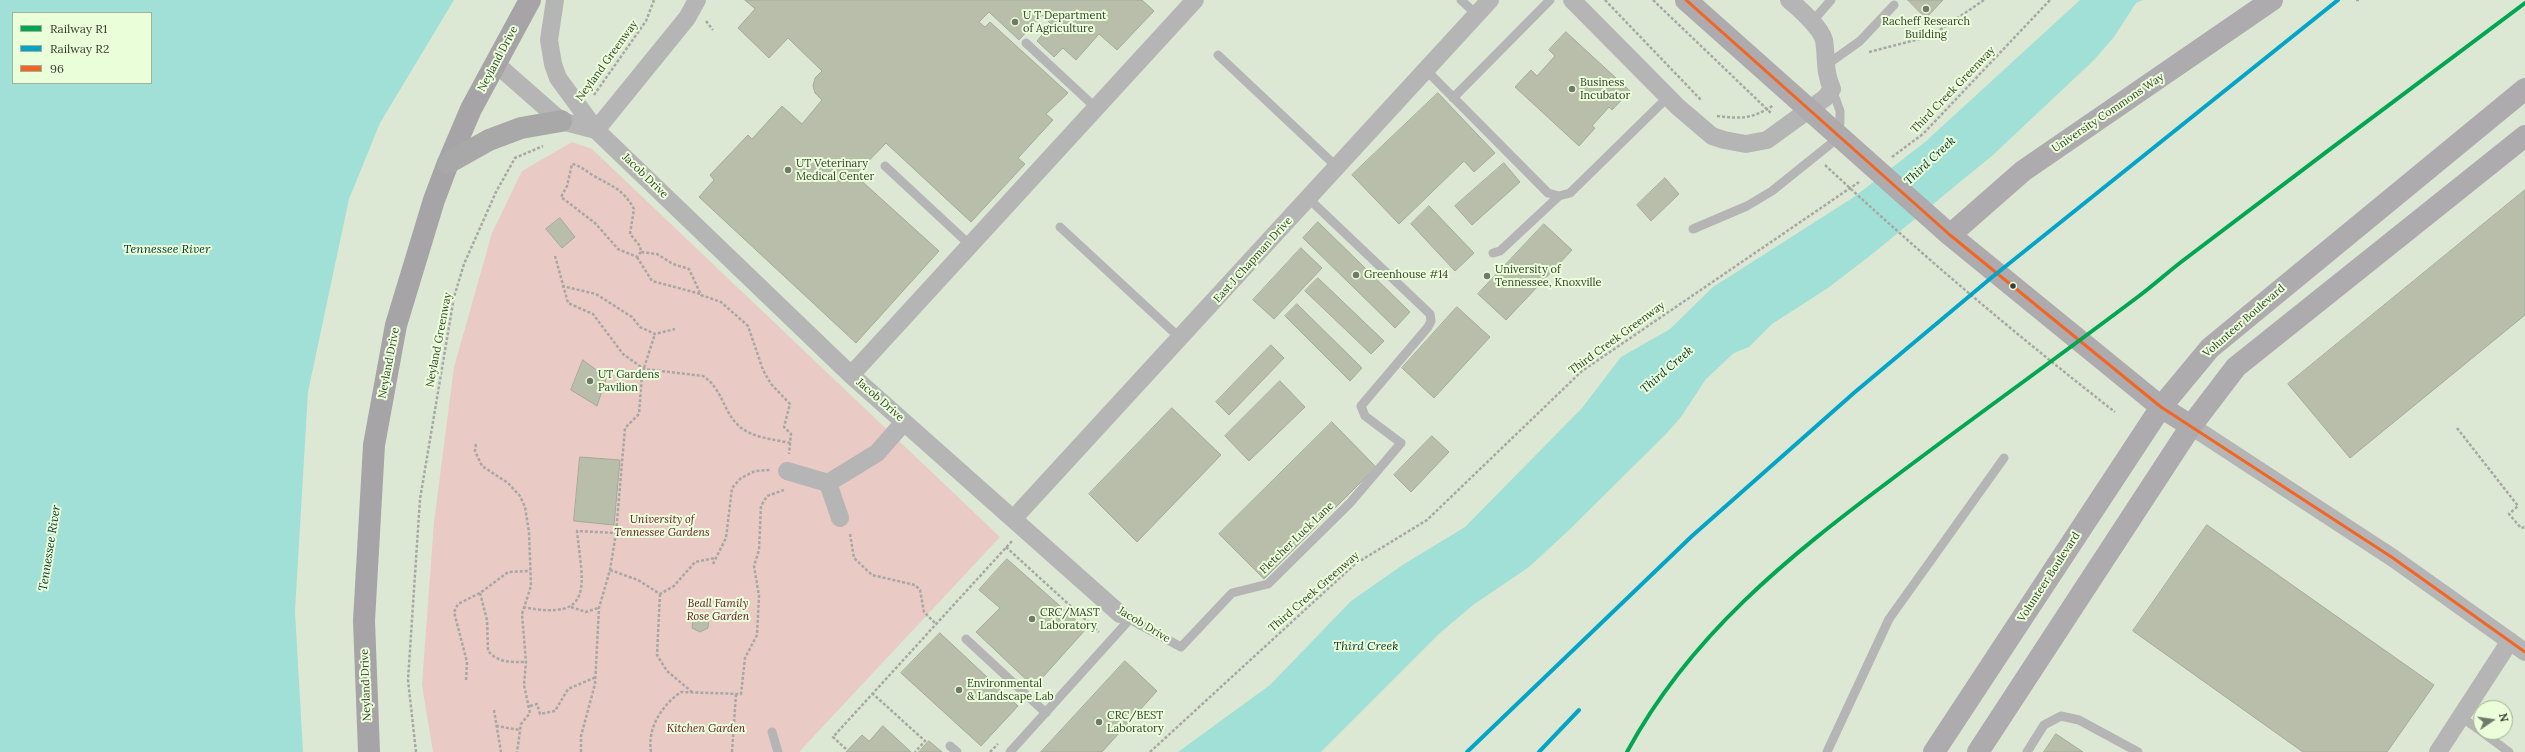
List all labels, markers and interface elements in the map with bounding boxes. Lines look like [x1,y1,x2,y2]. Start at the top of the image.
marker: Racheff Research Building [1921,4,1931,14]
place label: U T Department of Agriculture [1023,9,1106,35]
legend [12,12,152,84]
place label: Racheff Research Building [1882,15,1970,41]
marker: U T Department of Agriculture [1010,17,1020,27]
street label: Neyland Greenway [573,18,641,104]
text: Railway R1 [50,21,107,36]
street label: Neyland Drive [475,24,521,94]
text: Railway R2 [50,41,109,56]
street label: Third Creek Greenway [1908,44,1998,136]
text: 96 [50,61,64,76]
street label: University Commons Way [2049,71,2167,155]
place label: Business Incubator [1580,76,1630,102]
marker: Business Incubator [1567,84,1577,94]
water label: Third Creek [1901,134,1959,188]
street label: Jacob Drive [619,151,671,201]
place label: UT Veterinary Medical Center [796,157,874,183]
marker: UT Veterinary Medical Center [783,165,793,175]
street label: East J Chapman Drive [1211,214,1295,306]
water label: Tennessee River [124,243,210,257]
place label: University of Tennessee, Knoxville [1495,263,1602,289]
place label: Greenhouse #14 [1364,268,1448,282]
marker: Greenhouse #14 [1351,270,1361,280]
marker: University of Tennessee, Knoxville [1482,271,1492,281]
unlabelled marker [2008,281,2018,291]
street label: Volunteer Boulevard [2200,282,2288,360]
street label: Neyland Greenway [423,292,455,388]
street label: Third Creek Greenway [1566,299,1668,377]
street label: Neyland Drive [376,326,402,400]
water label: Third Creek [1638,343,1696,397]
place label: UT Gardens Pavilion [598,368,659,394]
marker: UT Gardens Pavilion [585,376,595,386]
street label: Jacob Drive [854,376,906,424]
street label: Fletcher Luck Lane [1257,499,1337,577]
water label: Tennessee River [36,504,64,592]
park label: University of Tennessee Gardens [614,513,710,539]
street label: Volunteer Boulevard [2015,530,2083,624]
street label: Third Creek Greenway [1266,549,1362,635]
park label: Beall Family Rose Garden [687,597,749,623]
street label: Jacob Drive [1115,604,1173,646]
place label: CRC/MAST Laboratory [1040,606,1100,632]
marker: CRC/MAST Laboratory [1027,614,1037,624]
water label: Third Creek [1334,640,1398,654]
street label: Neyland Drive [358,649,374,721]
place label: Environmental & Landscape Lab [967,677,1054,703]
marker: Environmental & Landscape Lab [954,685,964,695]
north arrow [2473,700,2513,740]
place label: CRC/BEST Laboratory [1107,709,1164,735]
text: N [2496,712,2511,723]
marker: CRC/BEST Laboratory [1094,717,1104,727]
park label: Kitchen Garden [667,722,745,736]

